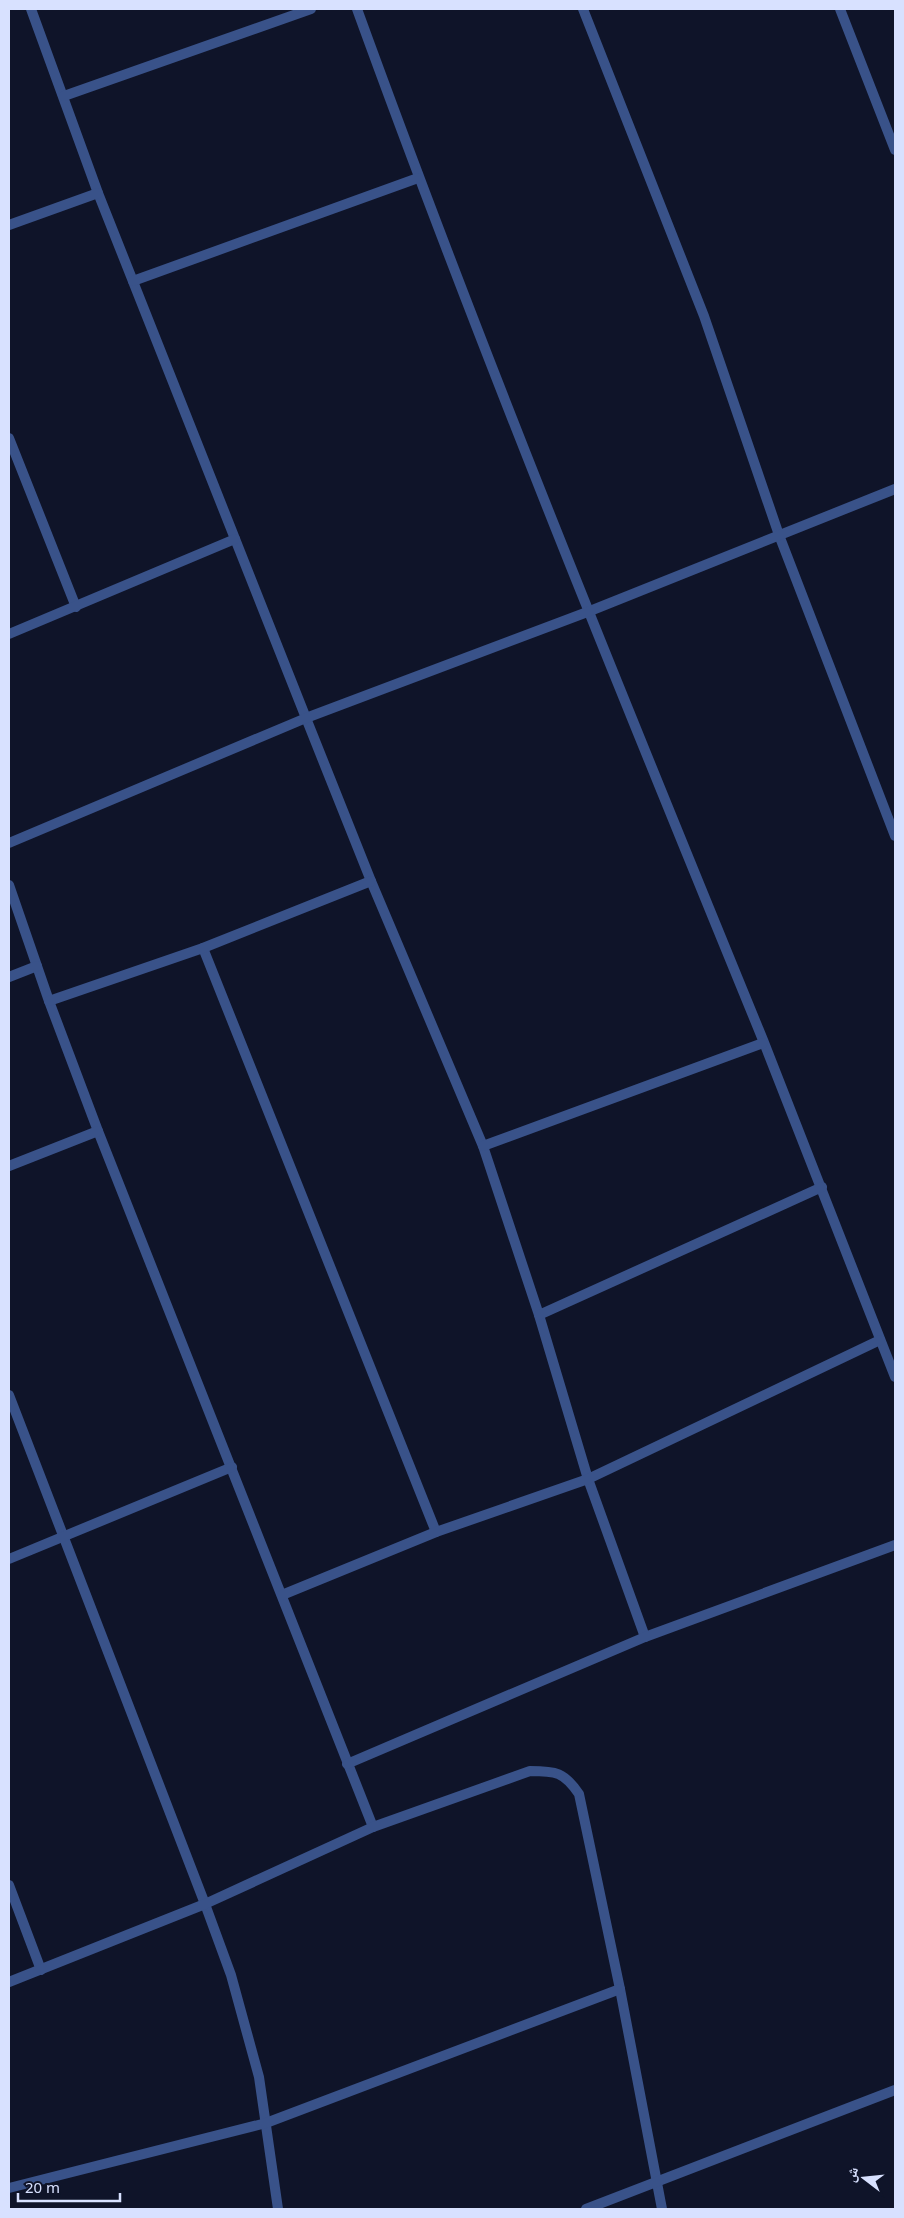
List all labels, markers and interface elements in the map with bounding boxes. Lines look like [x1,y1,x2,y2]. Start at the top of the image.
north arrow [839,2153,889,2203]
text: ش [840,2164,862,2184]
scale bar [18,2170,120,2202]
text: 20 m [25,2177,60,2197]

